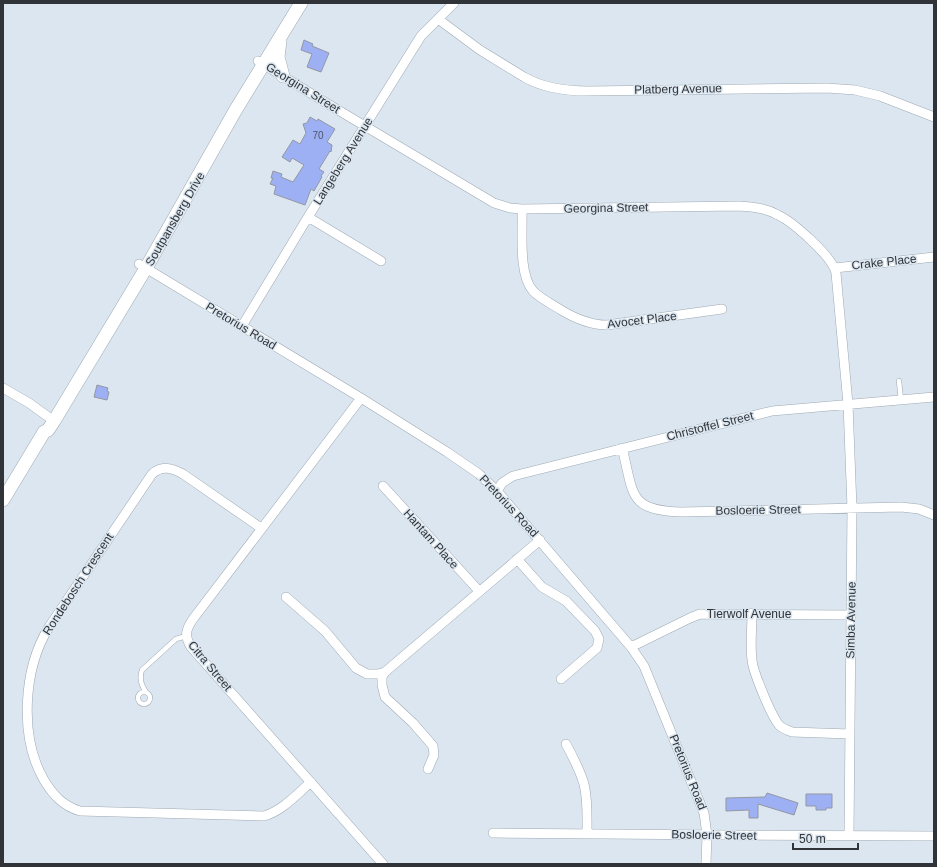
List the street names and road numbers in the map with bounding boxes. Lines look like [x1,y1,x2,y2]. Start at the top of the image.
street label: Georgina Street [263,60,343,117]
street label: Platberg Avenue [634,81,722,97]
street label: Langeberg Avenue [310,114,376,207]
street label: Soutpansberg Drive [142,169,208,268]
street label: Georgina Street [564,200,649,216]
street label: Crake Place [851,252,918,272]
street label: Pretorius Road [203,299,279,353]
street label: Avocet Place [606,309,678,331]
street label: Christoffel Street [665,408,756,444]
street label: Pretorius Road [477,472,541,540]
street label: Bosloerie Street [715,502,801,518]
street label: Hantam Place [401,506,462,572]
street label: Rondebosch Crescent [40,530,117,638]
street label: Simba Avenue [843,581,859,659]
street label: Tierwolf Avenue [707,607,792,621]
street label: Citra Street [185,638,235,694]
street label: Pretorius Road [667,732,709,812]
street label: Bosloerie Street [671,827,757,843]

